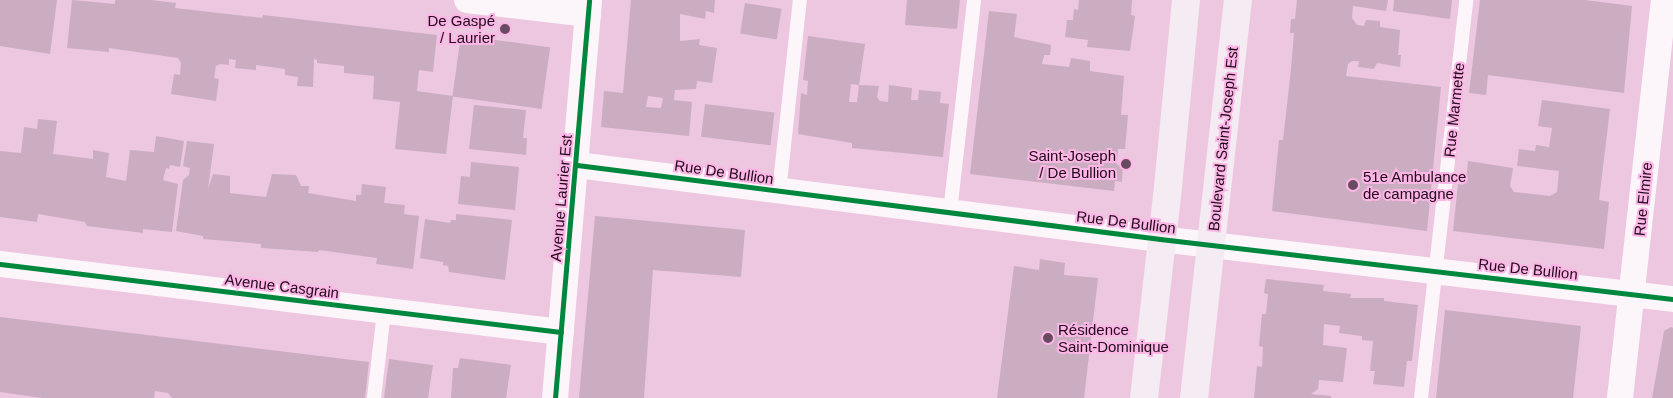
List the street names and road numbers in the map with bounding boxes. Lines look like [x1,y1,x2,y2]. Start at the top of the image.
street label: Boulevard Saint-Joseph Est [1204,46,1242,232]
street label: Rue Marmette [1440,62,1468,158]
street label: Avenue Laurier Est [546,134,576,262]
street label: Rue De Bullion [673,156,775,188]
street label: Rue Elmire [1630,161,1656,237]
street label: Rue De Bullion [1075,207,1177,237]
street label: Rue De Bullion [1477,255,1579,283]
street label: Avenue Casgrain [224,270,340,302]

